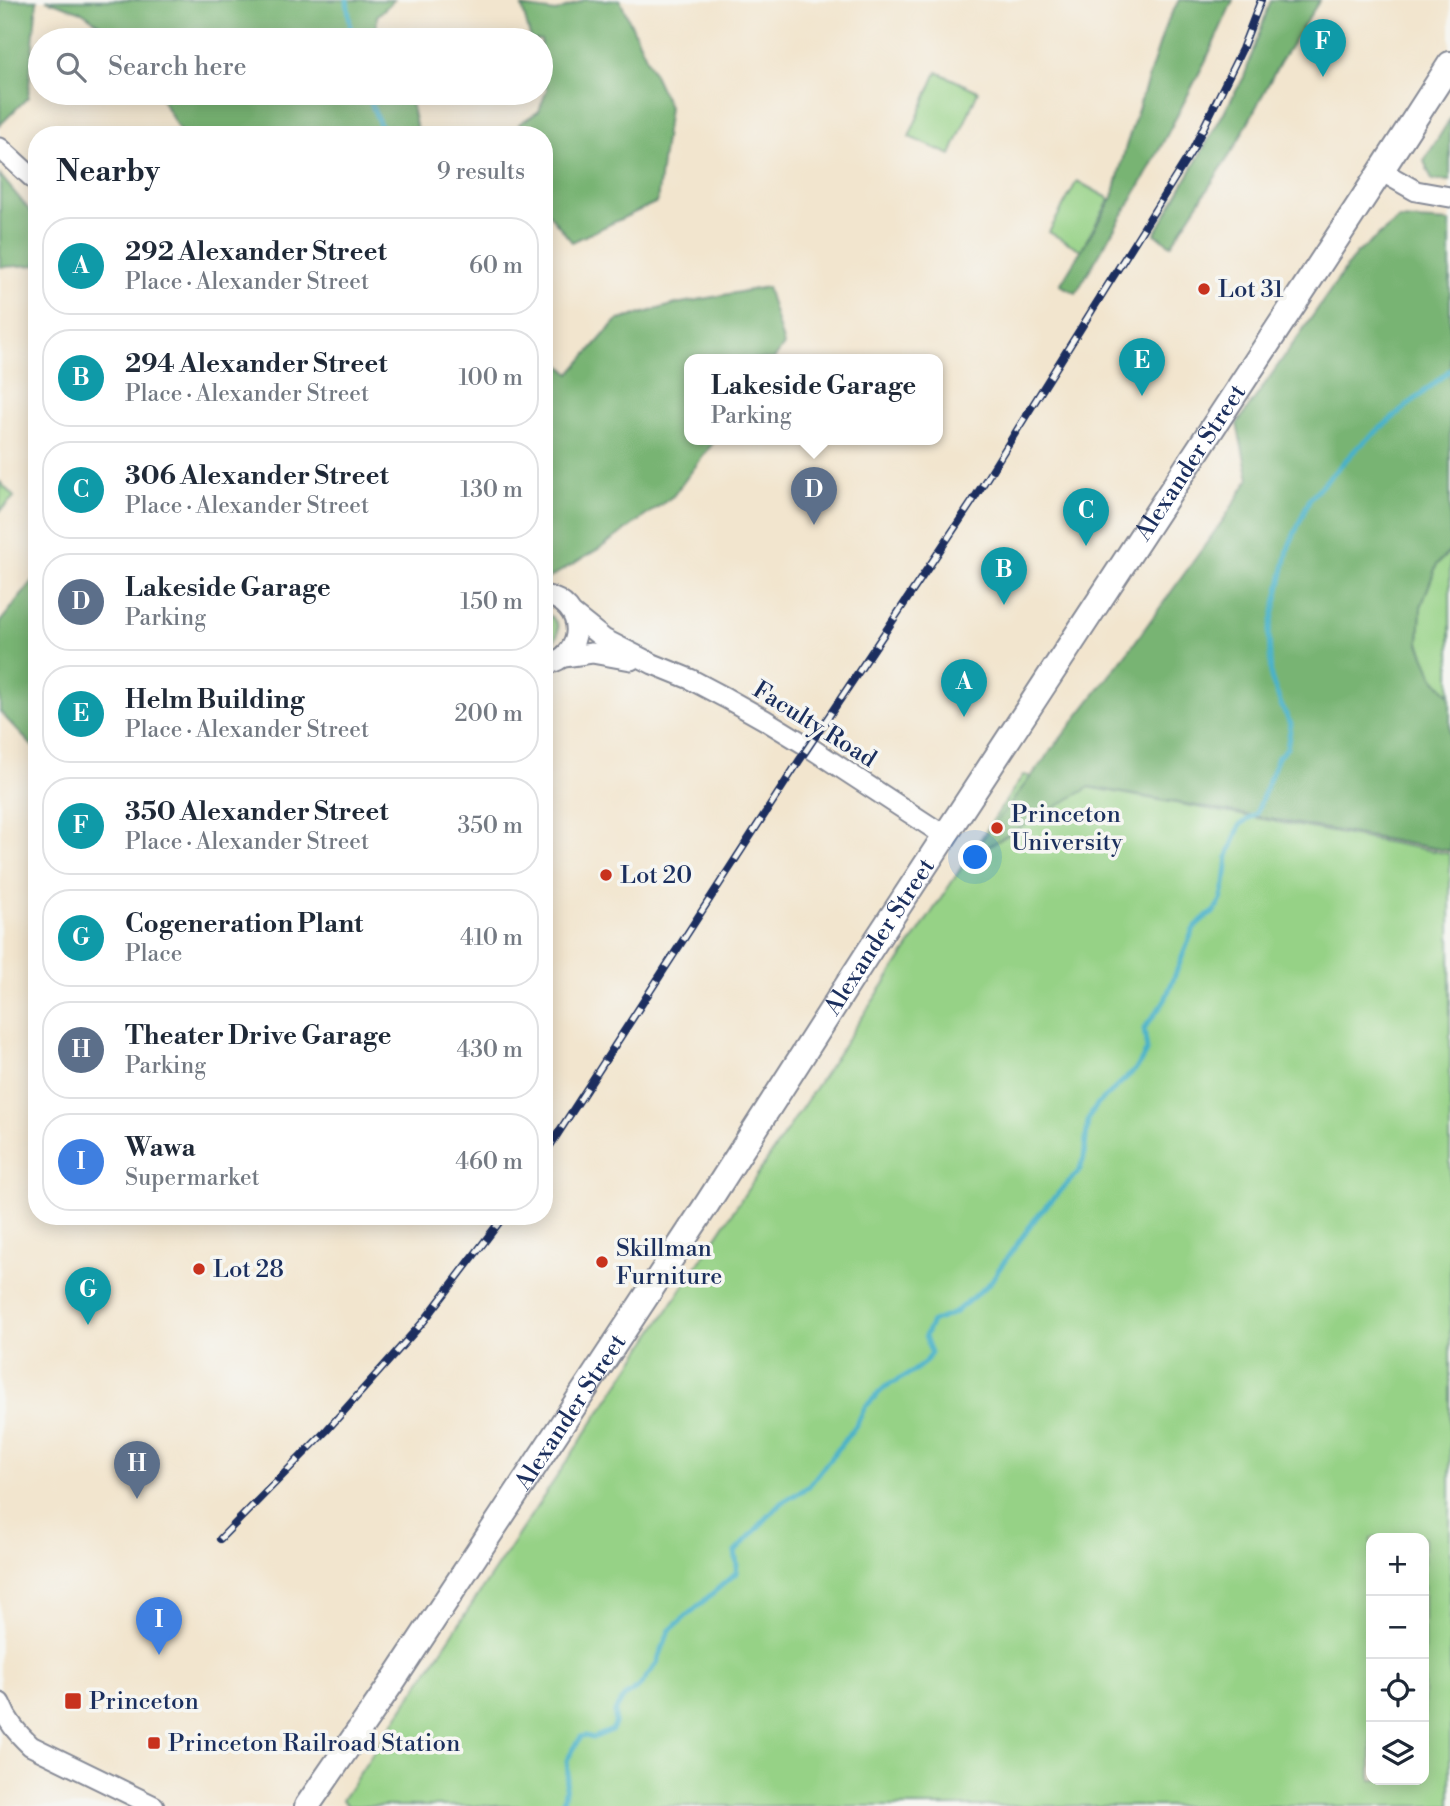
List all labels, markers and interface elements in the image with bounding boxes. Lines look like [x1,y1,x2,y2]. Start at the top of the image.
pin: F [1300,19,1346,77]
search box [28,28,553,105]
icon: search [52,48,90,86]
text: Search here [108,51,247,83]
text: Nearby [56,153,160,191]
text: 9 results [437,158,525,186]
text: 292 Alexander Street [125,236,387,268]
text: A [73,252,89,280]
text: 60 m [469,252,523,280]
text: Place · Alexander Street [125,268,369,296]
place label: Lot 31 [1218,275,1284,305]
marker: Lot 31 [1196,281,1212,297]
pin: E [1119,338,1165,396]
text: 294 Alexander Street [125,348,387,380]
popup [684,354,943,445]
text: B [72,364,90,392]
text: 100 m [458,364,523,392]
text: Lakeside Garage [711,370,916,402]
street label: Alexander Street [1128,378,1253,547]
text: Place · Alexander Street [125,380,369,408]
text: Parking [711,402,792,430]
text: 306 Alexander Street [125,460,389,492]
pin: D [791,467,837,525]
text: C [73,476,89,504]
text: 130 m [460,476,523,504]
pin: C [1063,488,1109,546]
text: Place · Alexander Street [125,492,369,520]
pin: B [981,547,1027,605]
text: Lakeside Garage [125,572,331,604]
text: D [72,588,90,616]
text: 150 m [460,588,523,616]
text: Parking [125,604,206,632]
pin: A [941,659,987,717]
street label: Faculty Road [747,675,882,775]
text: Helm Building [125,684,304,716]
text: E [73,700,89,728]
text: 200 m [455,700,523,728]
text: Place · Alexander Street [125,716,369,744]
text: 350 Alexander Street [125,796,388,828]
place label: Princeton University [1011,800,1123,858]
text: F [73,812,89,840]
text: 350 m [457,812,523,840]
marker: Princeton University [989,820,1005,836]
text: Place · Alexander Street [125,828,369,856]
your location [958,840,992,874]
street label: Alexander Street [818,852,942,1022]
place label: Lot 20 [620,861,692,891]
marker: Lot 20 [598,867,614,883]
text: Cogeneration Plant [125,908,363,940]
text: G [72,924,90,952]
text: 410 m [460,924,523,952]
text: Place [125,940,182,968]
text: Theater Drive Garage [125,1020,391,1052]
text: H [72,1036,91,1064]
text: 430 m [456,1036,523,1064]
text: Parking [125,1052,206,1080]
text: Wawa [125,1132,196,1164]
text: I [77,1148,85,1176]
text: 460 m [455,1148,523,1176]
text: Supermarket [125,1164,260,1192]
place label: Skillman Furniture [616,1234,722,1292]
marker: Skillman Furniture [594,1254,610,1270]
place label: Lot 28 [213,1255,284,1285]
marker: Lot 28 [191,1261,207,1277]
pin: G [65,1267,111,1325]
street label: Alexander Street [508,1328,634,1497]
pin: H [114,1441,160,1499]
map controls [1366,1533,1429,1785]
button: + [1366,1533,1429,1596]
button: − [1366,1596,1429,1659]
pin: I [136,1597,182,1655]
button: locate [1366,1659,1429,1722]
place label: Princeton [89,1687,199,1717]
marker: Princeton [63,1691,83,1711]
button: layers [1366,1722,1429,1785]
place label: Princeton Railroad Station [168,1729,460,1759]
marker: Princeton Railroad Station [146,1735,162,1751]

